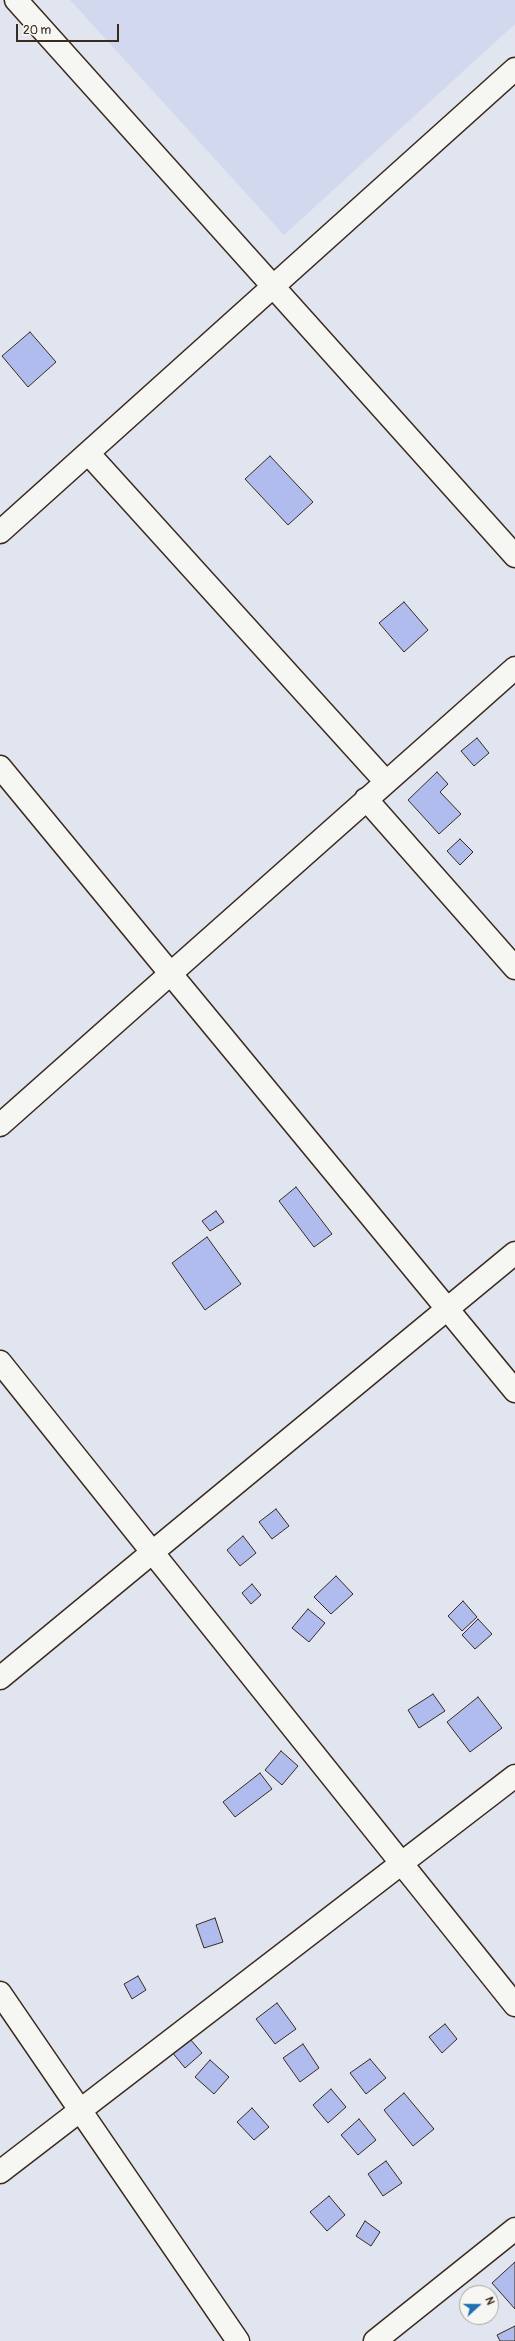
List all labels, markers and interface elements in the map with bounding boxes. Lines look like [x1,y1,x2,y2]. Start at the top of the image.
scale bar [18,16,121,42]
text: 20 m [23,23,51,38]
north arrow [459,2285,499,2325]
text: N [482,2295,497,2307]

